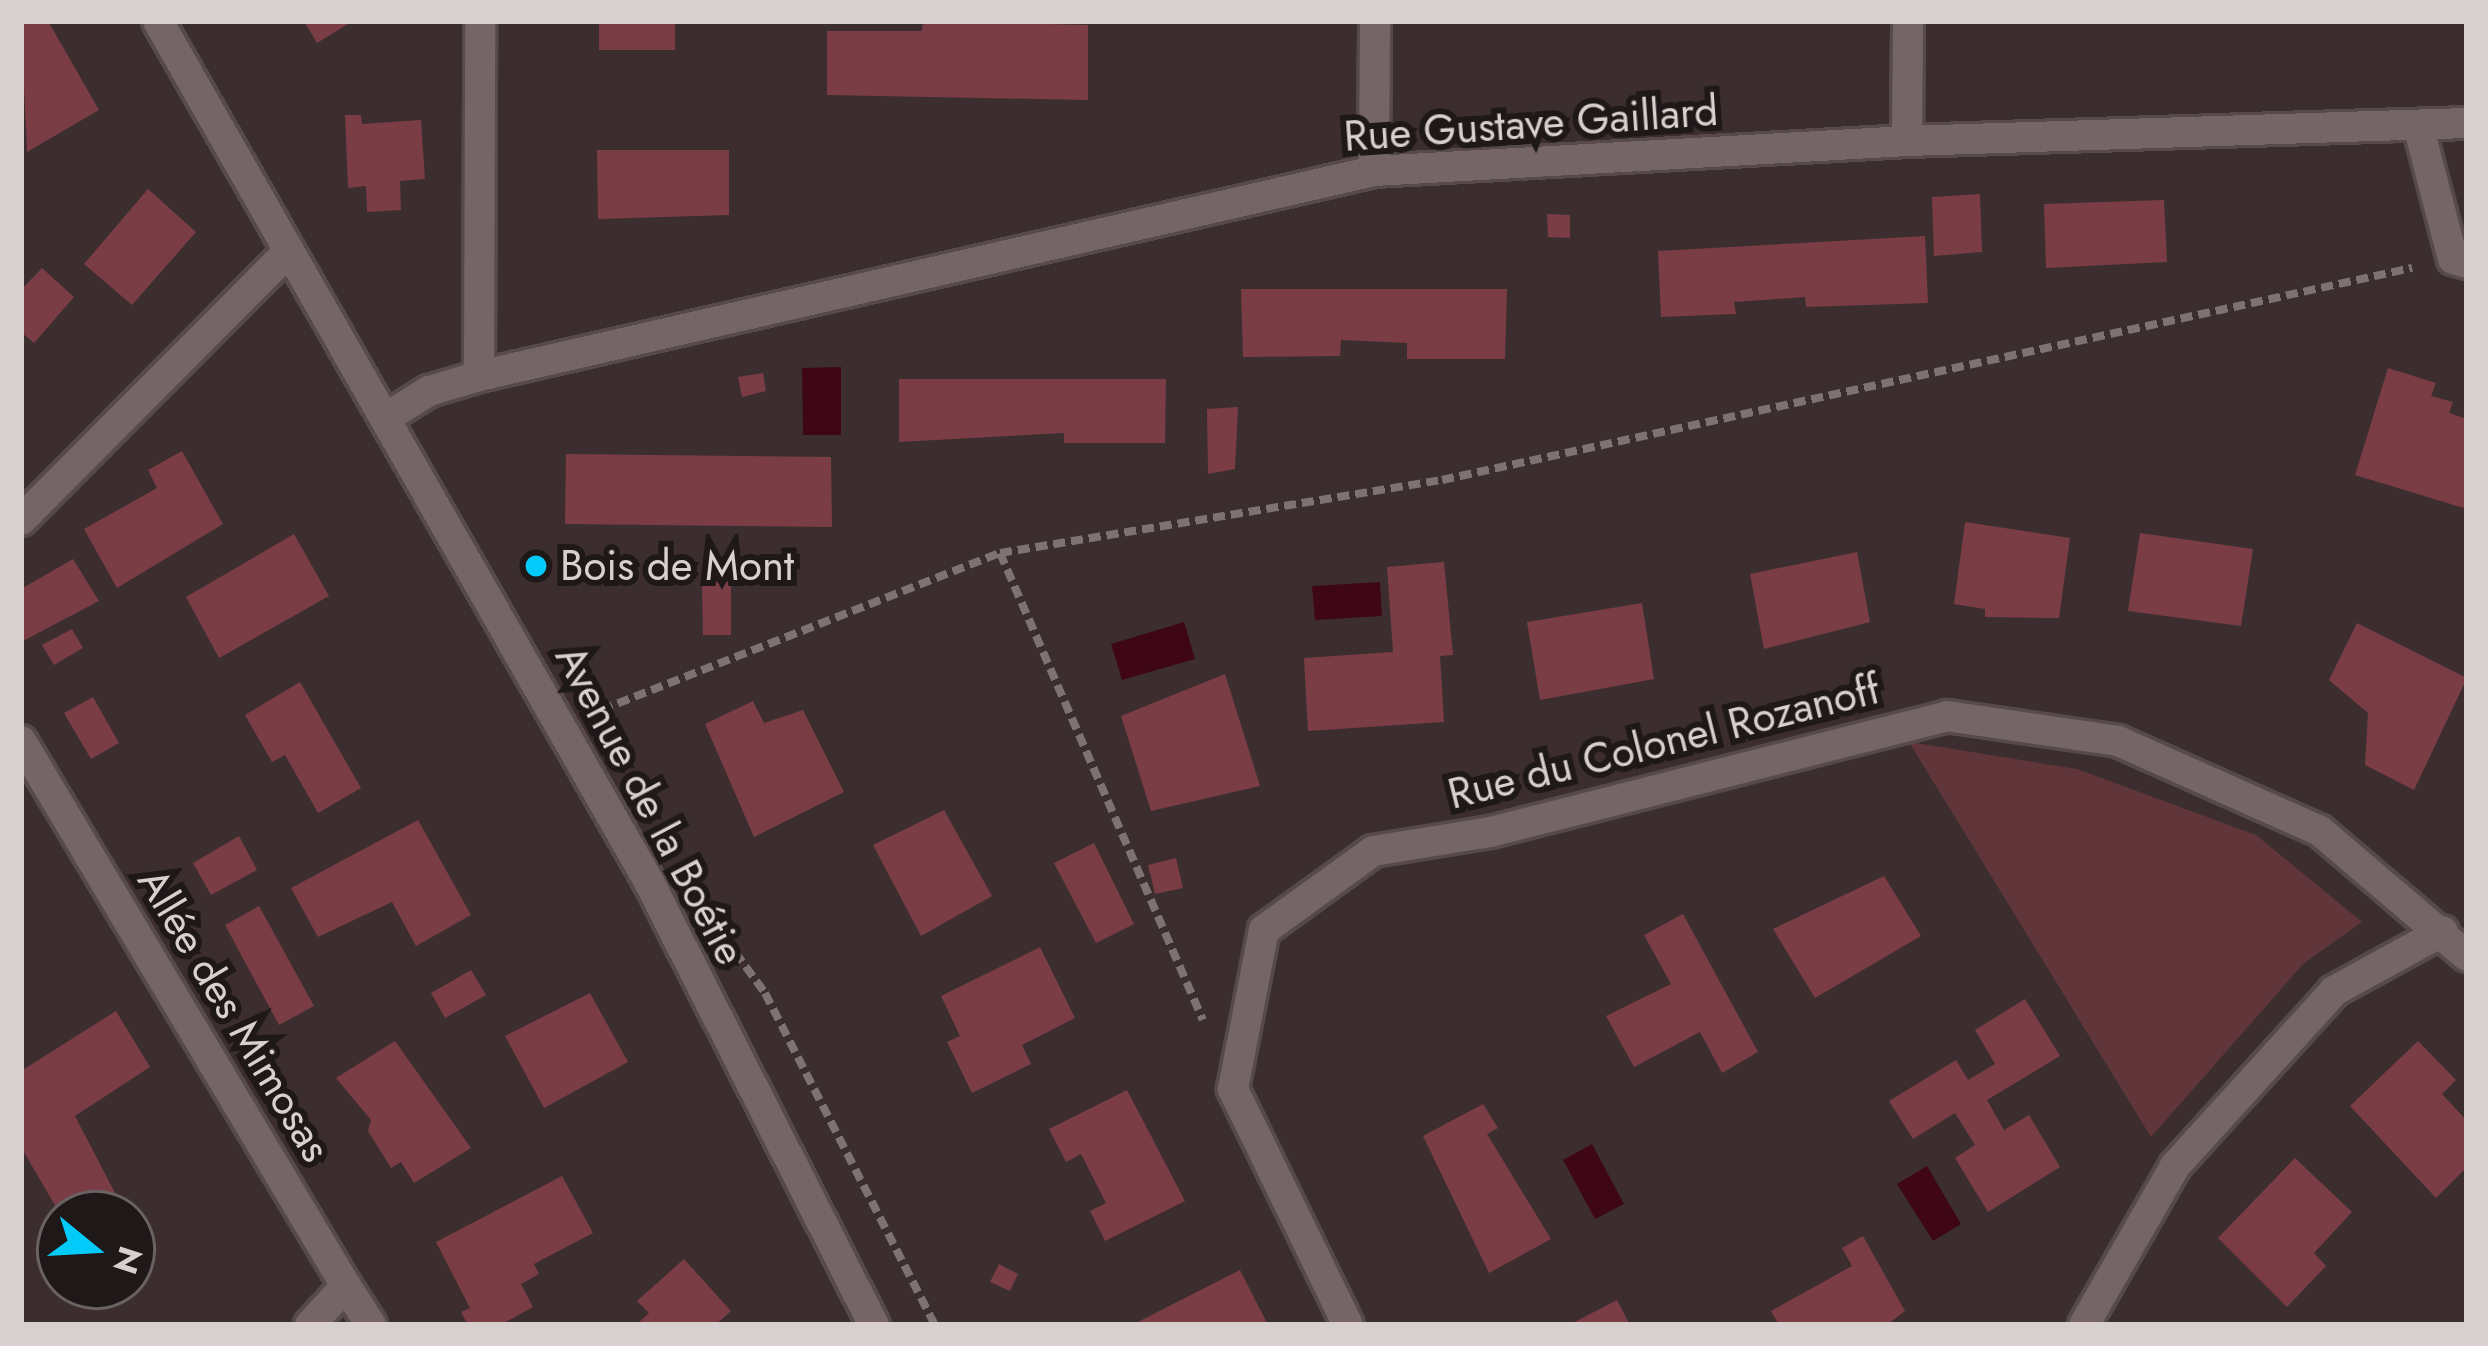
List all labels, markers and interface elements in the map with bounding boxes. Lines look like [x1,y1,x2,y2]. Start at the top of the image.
street label: Rue Gustave Gaillard [1342,86,1720,162]
place label: Bois de Mont [560,541,794,591]
marker: Bois de Mont [523,553,549,579]
street label: Avenue de la Boétie [544,637,756,973]
street label: Rue du Colonel Rozanoff [1443,664,1885,820]
street label: Allée des Mimosas [127,859,341,1171]
north arrow [36,1190,156,1310]
text: N [101,1241,154,1280]

